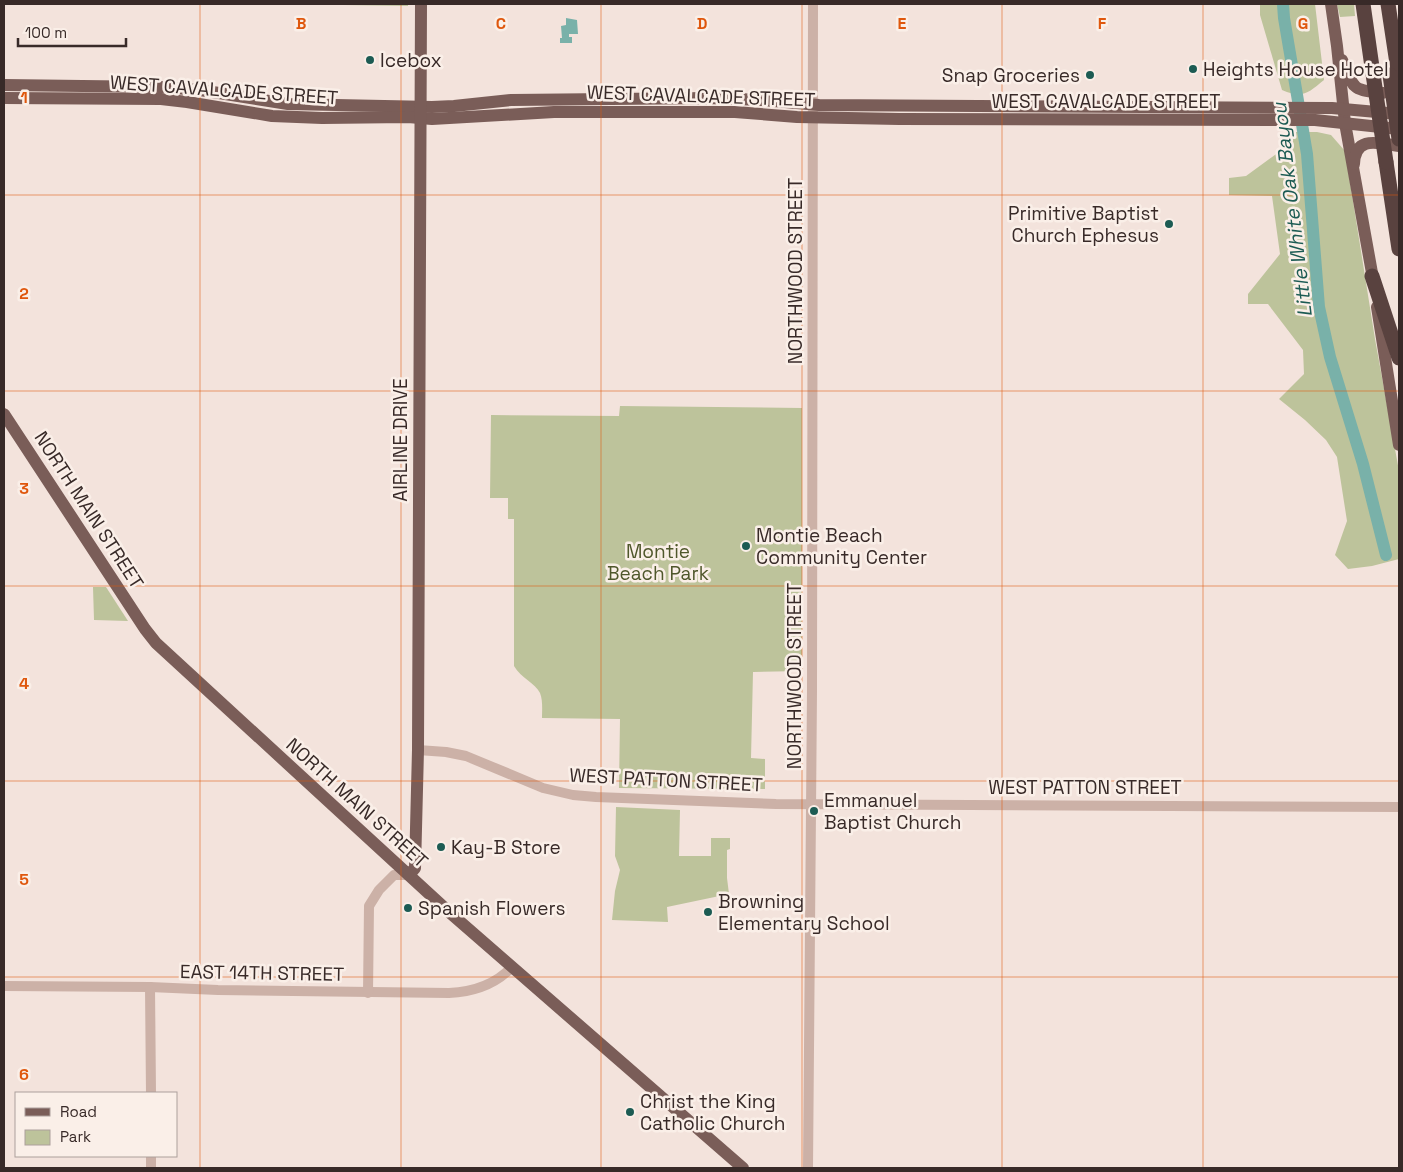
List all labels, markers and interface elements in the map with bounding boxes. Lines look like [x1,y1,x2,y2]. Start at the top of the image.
text: B [296,13,306,34]
text: C [496,13,506,34]
text: D [697,13,707,34]
text: E [898,13,907,34]
text: F [1098,13,1107,34]
text: G [1298,13,1308,34]
scale bar [18,15,125,47]
text: 100 m [25,23,67,42]
place label: Icebox [380,48,442,73]
marker: Icebox [364,54,376,66]
place label: Heights House Hotel [1203,57,1389,82]
place label: Snap Groceries [942,63,1080,88]
marker: Heights House Hotel [1187,63,1199,75]
marker: Snap Groceries [1084,69,1096,81]
street label: WEST CAVALCADE STREET [109,70,339,110]
street label: WEST CAVALCADE STREET [586,80,816,112]
text: 1 [20,87,28,108]
street label: WEST CAVALCADE STREET [992,89,1220,114]
water label: Little White Oak Bayou [1266,100,1318,319]
street label: NORTHWOOD STREET [783,178,808,364]
place label: Primitive Baptist Church Ephesus [1008,201,1159,248]
marker: Primitive Baptist Church Ephesus [1163,218,1175,230]
text: 2 [19,283,29,304]
street label: AIRLINE DRIVE [388,378,413,502]
street label: NORTH MAIN STREET [29,426,149,594]
text: 3 [19,478,29,499]
place label: Montie Beach Community Center [756,523,927,570]
park label: Montie Beach Park [607,539,709,586]
marker: Montie Beach Community Center [740,540,752,552]
street label: NORTHWOOD STREET [782,583,807,769]
text: 4 [19,673,29,694]
street label: NORTH MAIN STREET [281,732,433,874]
street label: WEST PATTON STREET [569,762,763,798]
street label: WEST PATTON STREET [988,775,1182,800]
place label: Emmanuel Baptist Church [824,788,961,835]
marker: Emmanuel Baptist Church [808,805,820,817]
place label: Kay-B Store [451,835,561,860]
marker: Kay-B Store [435,841,447,853]
text: 5 [19,869,29,890]
place label: Browning Elementary School [718,889,890,936]
place label: Spanish Flowers [418,896,565,921]
marker: Spanish Flowers [402,902,414,914]
marker: Browning Elementary School [702,906,714,918]
street label: EAST 14TH STREET [180,959,344,987]
text: 6 [19,1064,29,1085]
place label: Christ the King Catholic Church [640,1089,785,1136]
legend [15,1092,178,1157]
text: Road [60,1102,97,1121]
marker: Christ the King Catholic Church [624,1106,636,1118]
text: Park [60,1127,91,1146]

